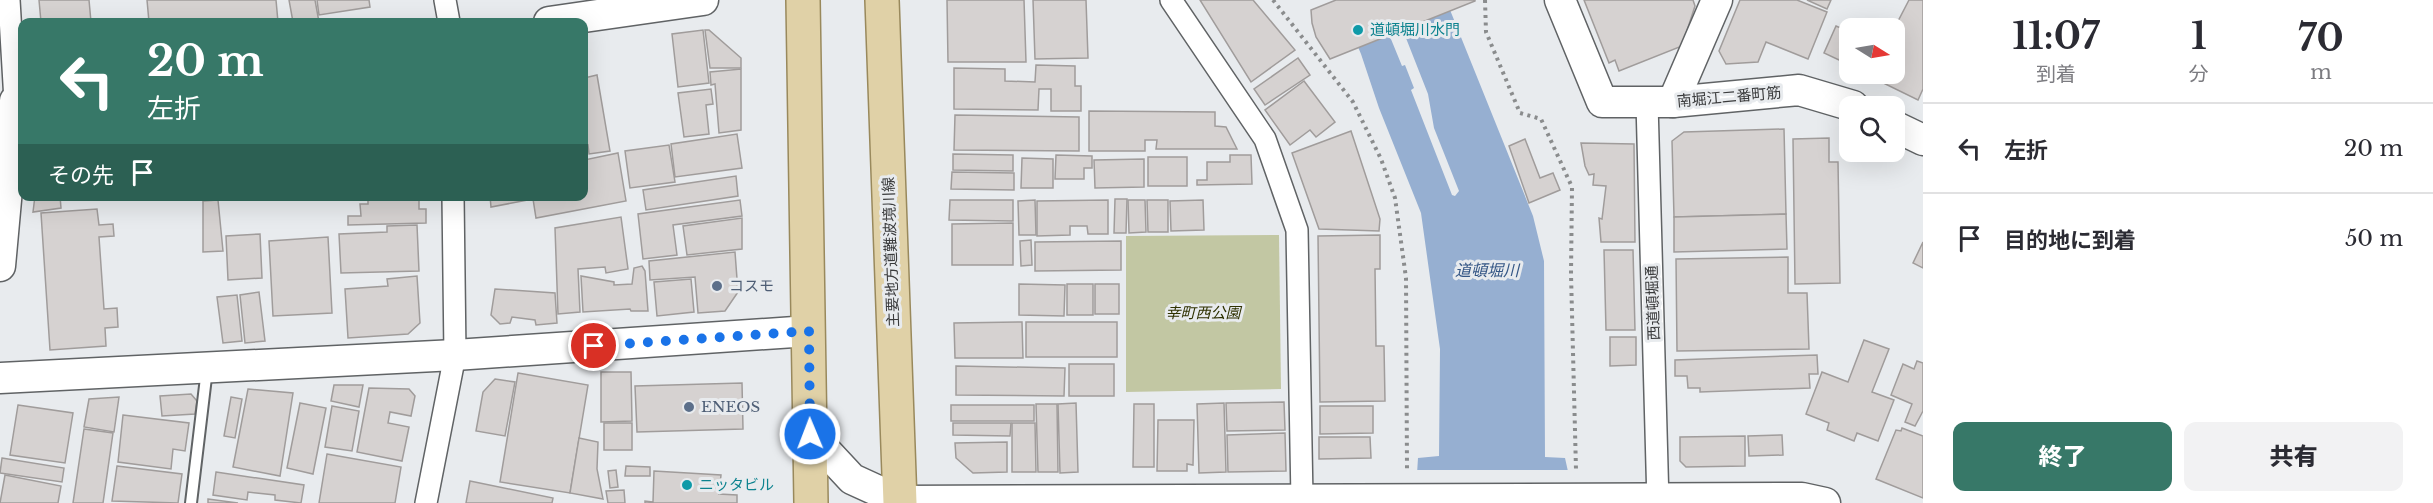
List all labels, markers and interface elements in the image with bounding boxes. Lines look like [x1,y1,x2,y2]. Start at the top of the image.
text: 11:07 [2012,14,2100,59]
text: 1 [2191,14,2207,59]
text: 70 [2298,16,2344,61]
north arrow [1839,18,1905,84]
map controls [1839,18,1905,162]
place label: 道頓堀川水門 [1370,20,1460,39]
marker: 道頓堀川水門 [1351,23,1365,37]
text: 20 m [147,35,264,87]
icon: left [48,42,126,120]
text: m [2310,60,2332,84]
text: 到着 [2036,62,2076,86]
text: 分 [2189,62,2209,86]
street label: 南堀江二番町筋 [1676,82,1782,111]
text: 左折 [147,92,201,125]
button: search [1839,96,1905,162]
icon: left [1953,132,1986,165]
text: 20 m [2344,135,2403,162]
text: 左折 [2004,137,2048,164]
icon: arrive [126,156,159,189]
text: その先 [48,162,114,189]
street label: 主要地方道難波境川線 [878,177,903,327]
icon: arrive [1953,222,1986,255]
text: 50 m [2345,225,2403,252]
text: 目的地に到着 [2004,227,2136,254]
water label: 道頓堀川 [1455,260,1521,280]
street label: 西道頓堀通 [1642,265,1663,341]
place label: コスモ [729,276,774,295]
marker: コスモ [710,279,724,293]
park label: 幸町西公園 [1165,303,1242,322]
pin [568,320,619,371]
icon: arrive [577,329,610,362]
place label: ENEOS [701,397,760,416]
marker: ENEOS [682,400,696,414]
position arrow [778,402,842,466]
button: 終了 [1953,422,2172,491]
button: 共有 [2184,422,2403,491]
place label: ニッタビル [699,475,774,494]
marker: ニッタビル [680,478,694,492]

